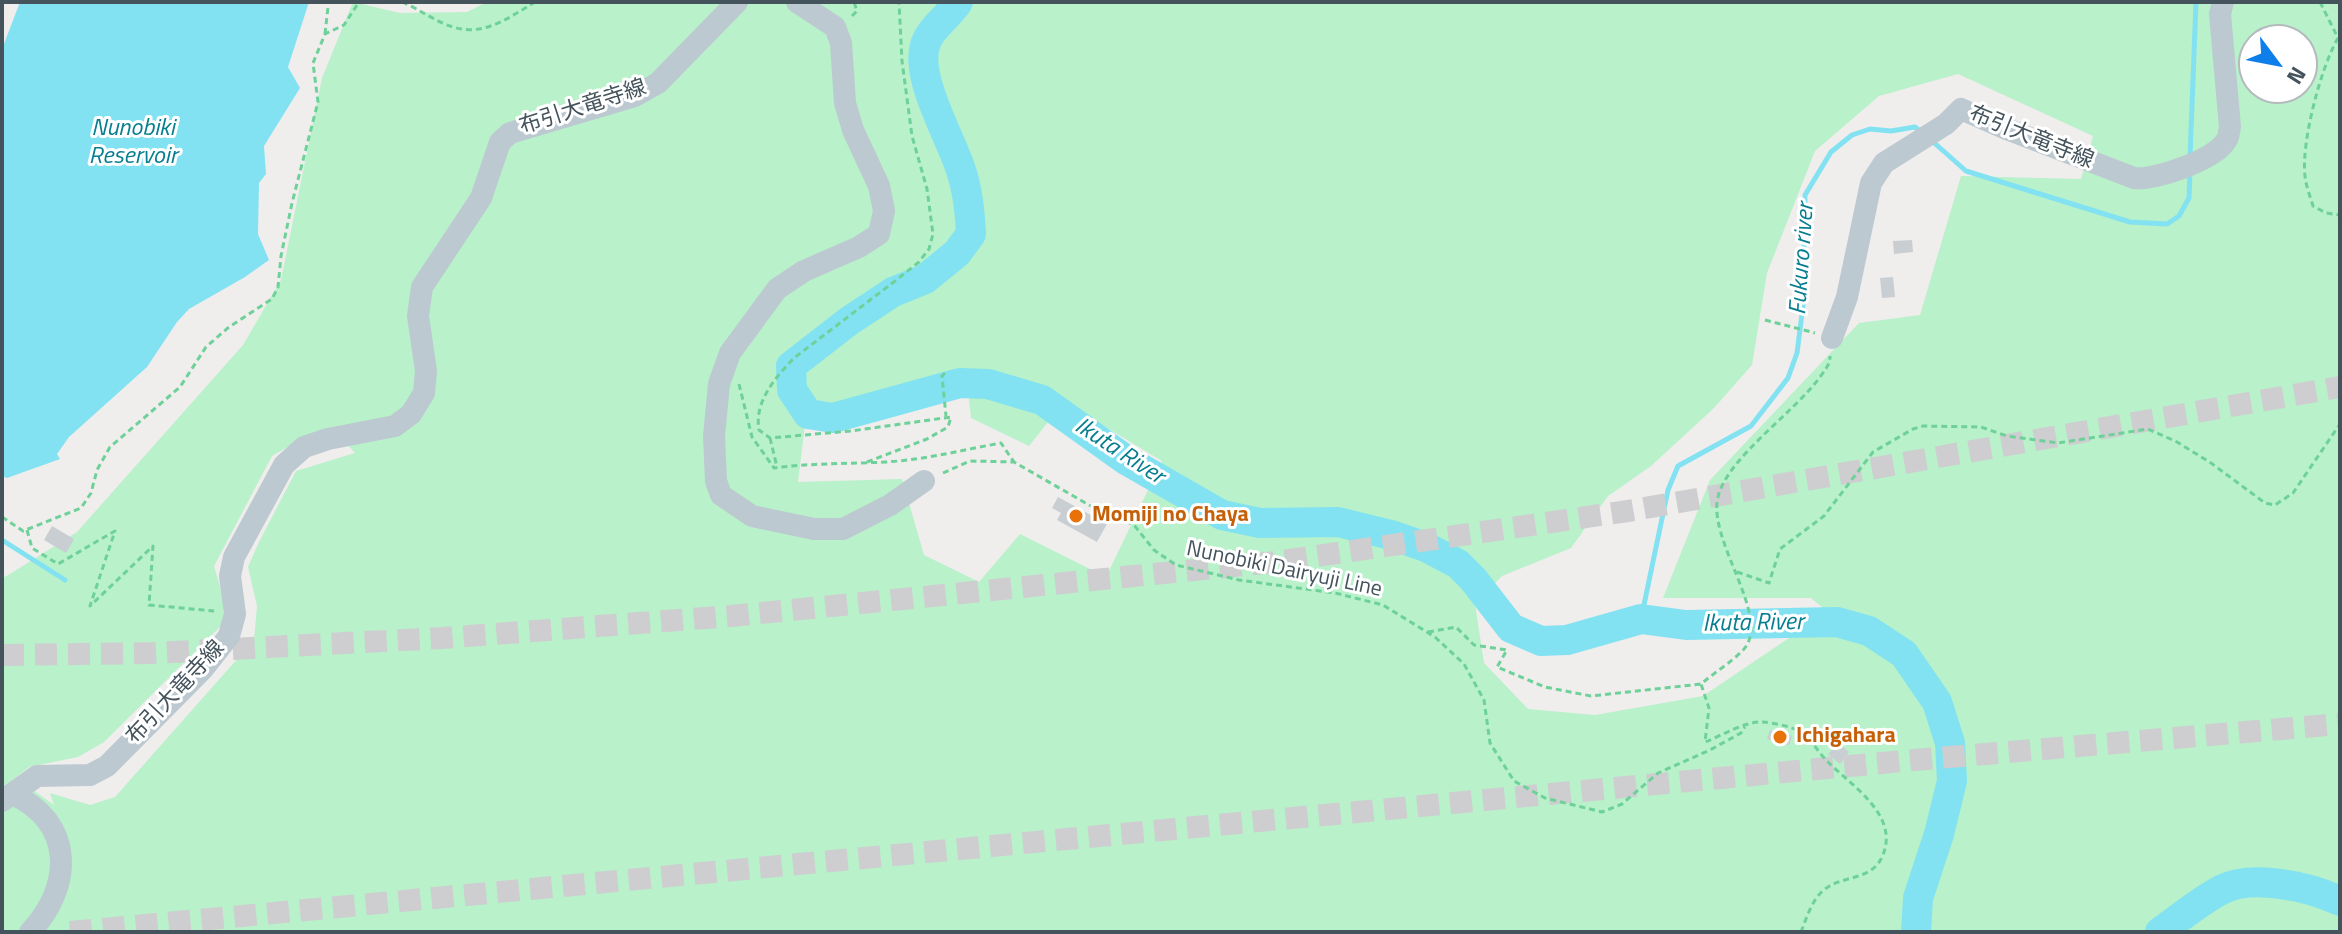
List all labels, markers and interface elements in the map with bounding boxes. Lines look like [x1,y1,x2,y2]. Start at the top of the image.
north arrow [2238,24,2318,104]
text: N [2278,60,2315,91]
street label: 布引大竜寺線 [516,75,650,141]
street label: 布引大竜寺線 [1965,101,2097,175]
water label: Nunobiki Reservoir [89,115,177,171]
water label: Fukuro river [1785,202,1821,316]
water label: Ikuta River [1069,412,1169,492]
place label: Momiji no Chaya [1092,503,1249,529]
marker: Momiji no Chaya [1067,507,1085,525]
street label: Nunobiki Dairyuji Line [1184,536,1384,604]
water label: Ikuta River [1702,609,1804,639]
street label: 布引大竜寺線 [121,636,231,750]
place label: Ichigahara [1796,724,1896,750]
marker: Ichigahara [1771,728,1789,746]

